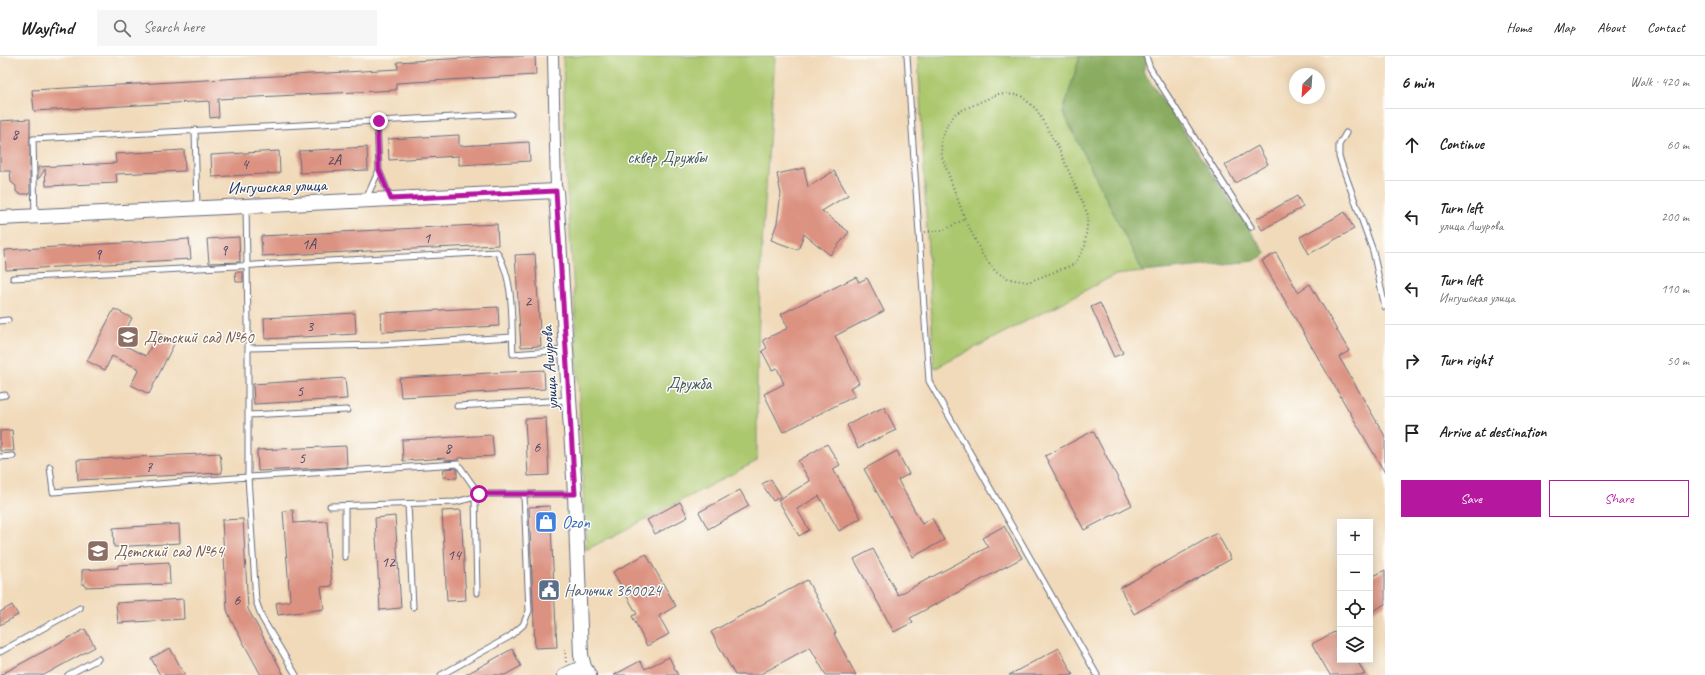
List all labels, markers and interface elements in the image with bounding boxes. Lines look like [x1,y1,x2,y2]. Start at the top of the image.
search box [97,10,377,46]
text: Wayfind [20,16,73,40]
icon: search [111,17,133,39]
text: Search here [143,18,204,37]
text: Home [1506,19,1532,36]
text: Map [1554,19,1575,36]
text: About [1597,19,1625,36]
text: Contact [1647,19,1685,36]
north arrow [1289,68,1325,104]
text: 6 min [1401,72,1434,93]
text: Walk · 420 m [1630,74,1689,90]
route end [370,112,388,130]
house number: 8 [12,125,20,144]
icon: ahead [1401,134,1423,156]
text: Continue [1439,135,1484,154]
text: 60 m [1667,137,1689,153]
park label: сквер Дружбы [627,147,709,168]
house number: 2А [327,151,343,170]
house number: 4 [242,155,250,174]
street label: Ингушская улица [227,174,329,199]
text: Turn left [1439,199,1482,218]
icon: left [1401,206,1423,228]
text: 200 m [1661,209,1689,225]
text: улица Ашурова [1439,218,1503,234]
house number: 1 [424,229,432,248]
house number: 1А [302,235,318,254]
house number: 9 [221,241,229,260]
house number: 9 [95,245,103,264]
text: Turn left [1439,271,1482,290]
icon: left [1401,278,1423,300]
text: 110 m [1661,281,1689,297]
text: Ингушская улица [1439,290,1515,306]
house number: 2 [525,292,533,311]
house number: 3 [307,317,315,336]
street label: улица Ашурова [536,323,563,412]
school or university icon: Детский сад №60 [115,324,141,350]
place label: Детский сад №60 [144,327,255,348]
icon: right [1401,350,1423,372]
text: Turn right [1439,351,1492,370]
text: 50 m [1667,353,1689,369]
park label: Дружба [667,373,712,394]
house number: 5 [297,382,305,401]
icon: arrive [1401,422,1423,444]
text: Arrive at destination [1439,423,1546,442]
house number: 6 [534,438,542,457]
house number: 8 [445,439,453,458]
house number: 5 [299,449,307,468]
house number: 7 [146,458,154,477]
button: Save [1401,480,1541,517]
button: Share [1549,480,1689,517]
route start [470,485,488,503]
shop icon: Ozon [533,509,559,535]
place label: Ozon [562,512,590,533]
map controls [1337,519,1373,663]
button: + [1337,519,1373,555]
school or university icon: Детский сад №64 [85,538,111,564]
place label: Детский сад №64 [114,541,226,562]
house number: 14 [447,546,462,565]
house number: 12 [381,553,396,572]
button: − [1337,555,1373,591]
public building icon: Нальчик 360024 [536,577,562,603]
place label: Нальчик 360024 [564,580,664,601]
house number: 6 [234,591,242,610]
button: locate [1337,591,1373,627]
button: layers [1337,627,1373,663]

